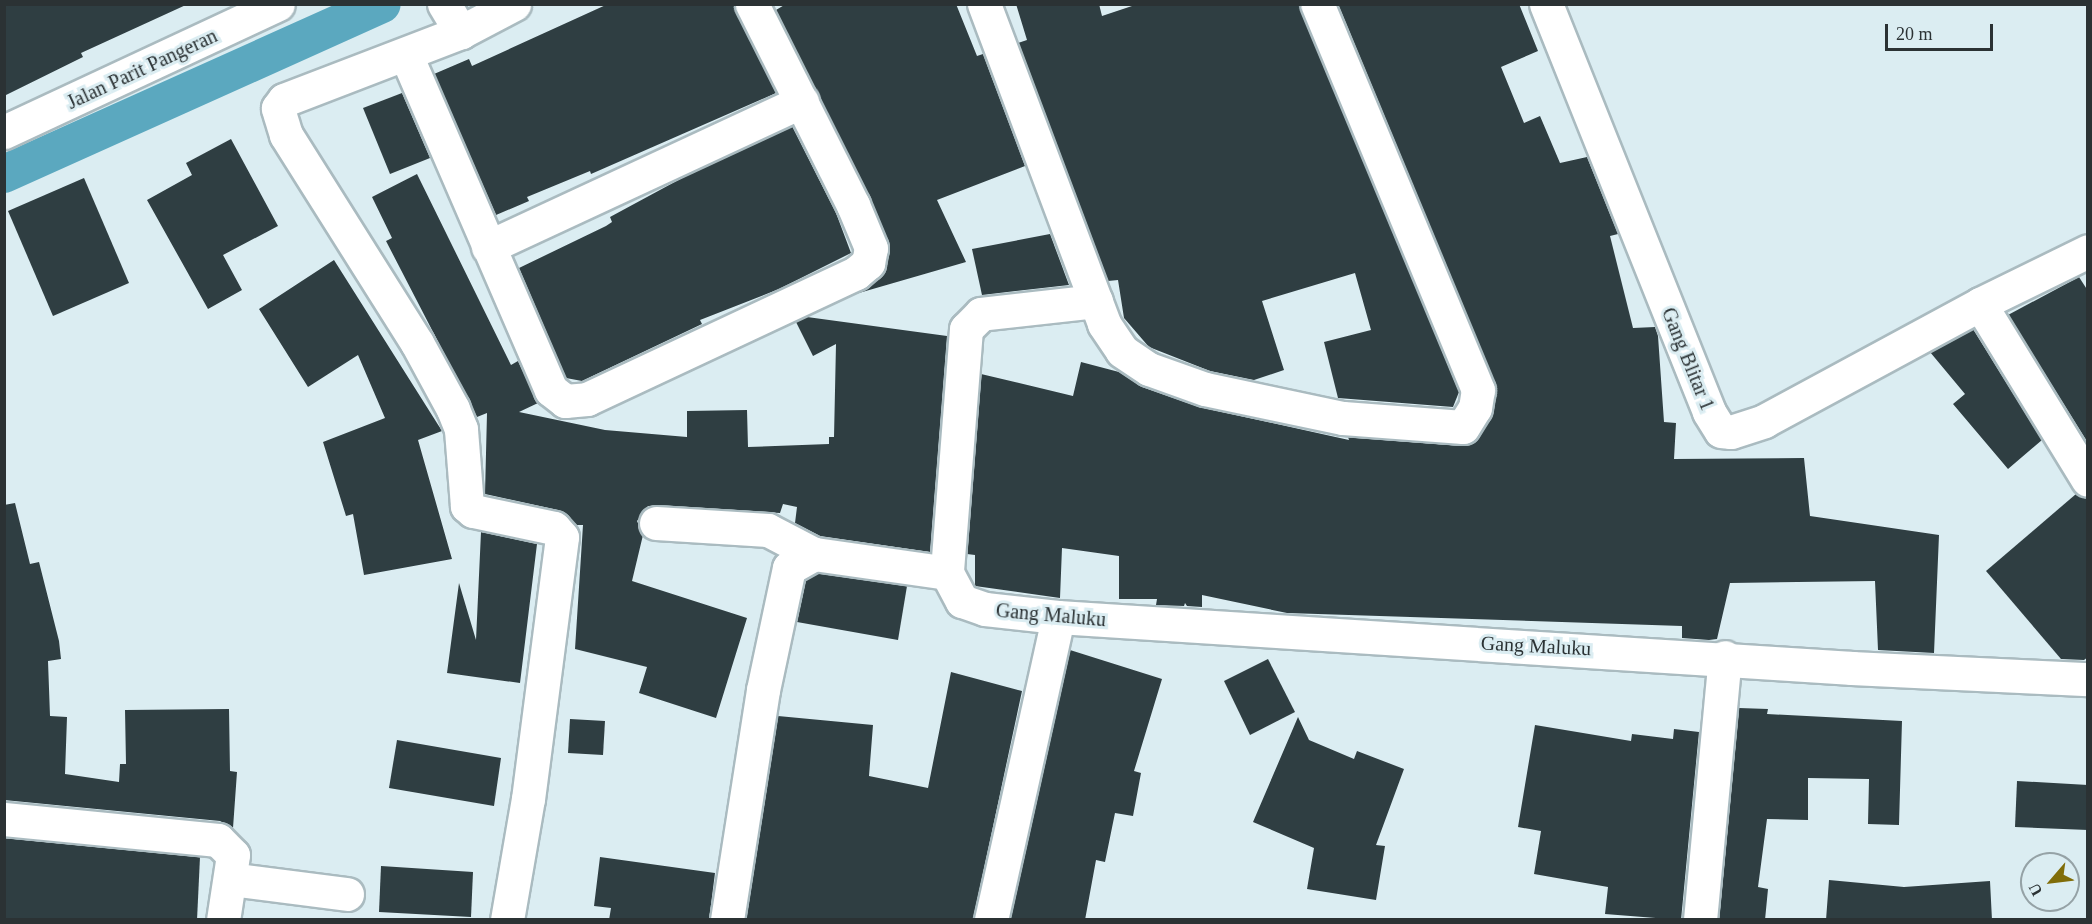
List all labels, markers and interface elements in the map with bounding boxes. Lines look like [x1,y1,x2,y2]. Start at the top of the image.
scale bar [1888,12,1996,50]
street label: Jalan Parit Pangeran [63,24,221,114]
text: 20 m [1896,24,1933,44]
street label: Gang Blitar 1 [1656,304,1720,414]
street label: Gang Maluku [995,598,1107,632]
street label: Gang Maluku [1480,631,1592,661]
north arrow [2020,852,2080,912]
text: U [2025,881,2046,899]

